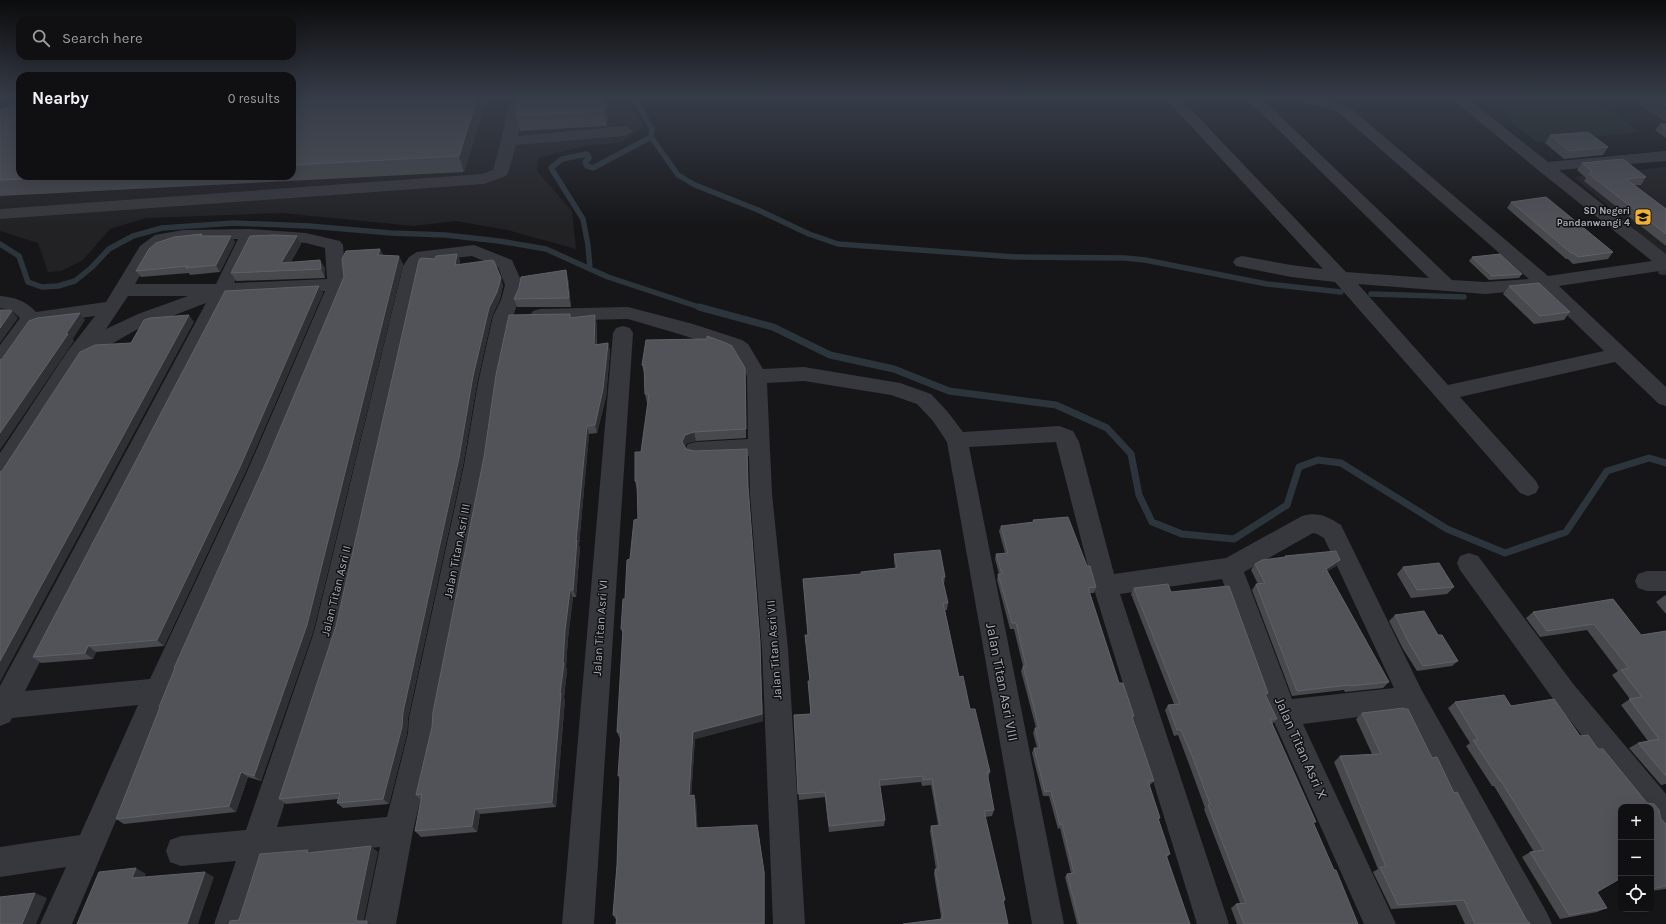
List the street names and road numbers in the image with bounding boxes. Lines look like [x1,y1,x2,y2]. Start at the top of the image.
street label: Jalan Titan Asri III [441,502,473,600]
street label: Jalan Titan Asri II [318,544,354,638]
street label: Jalan Titan Asri VI [590,579,610,677]
street label: Jalan Titan Asri VII [764,600,784,700]
street label: Jalan Titan Asri VIII [982,621,1022,743]
street label: Jalan Titan Asri X [1271,694,1331,802]

